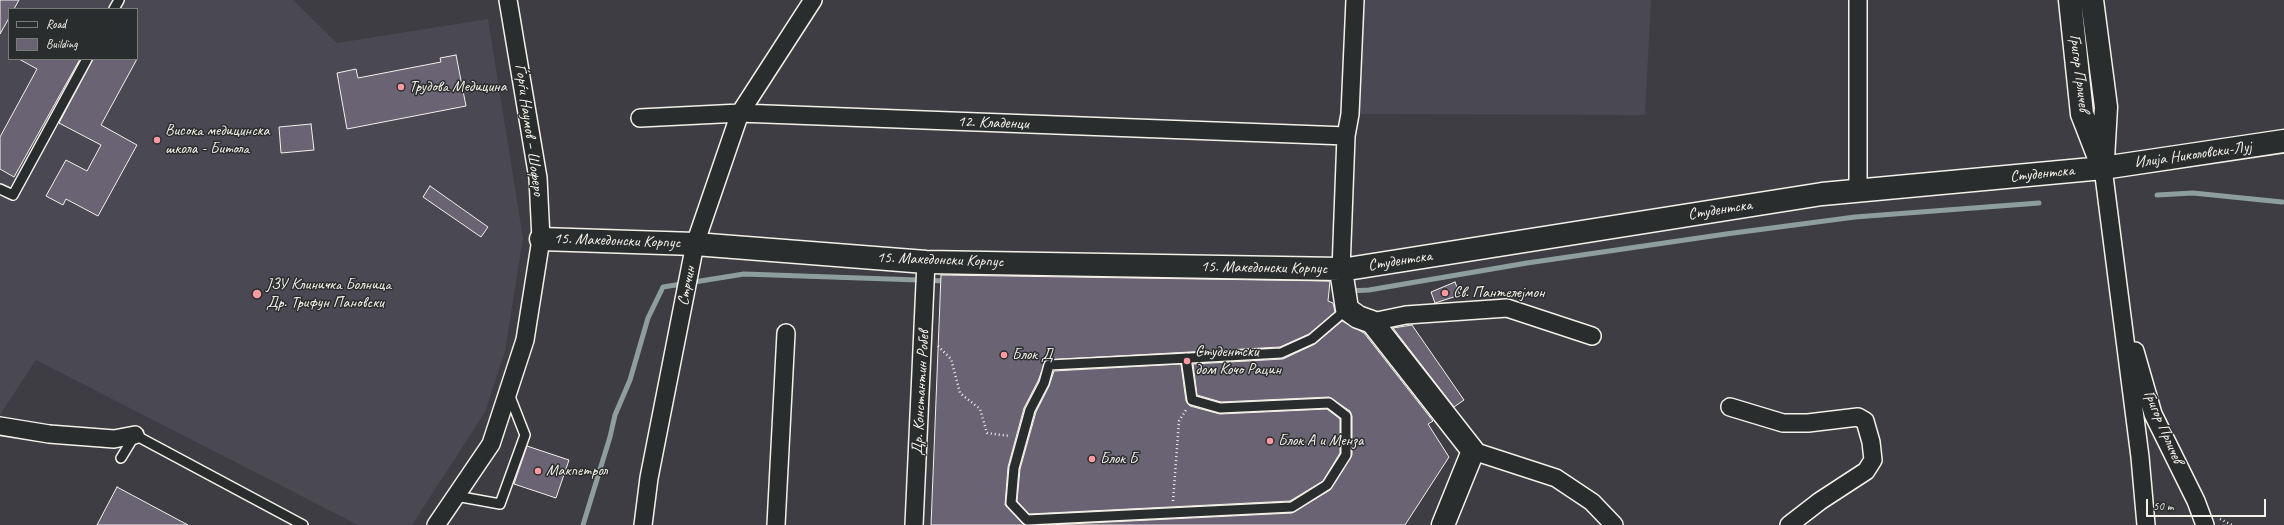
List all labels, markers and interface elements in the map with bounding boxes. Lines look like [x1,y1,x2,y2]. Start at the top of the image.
legend [8,8,138,60]
text: Road [46,16,66,32]
street label: Григор Прличев [2065,33,2093,113]
text: Building [46,36,78,52]
street label: Ѓорѓи Наумов – Шоферо [510,63,548,197]
place label: Трудова Медицина [409,77,507,97]
marker: Трудова Медицина [396,82,406,92]
street label: 12. Кладенци [957,112,1029,134]
place label: Висока медицинска школа - Битола [165,121,270,159]
marker: Висока медицинска школа - Битола [152,135,162,145]
street label: Илија Николовски-Луј [2133,137,2253,173]
street label: Студентска [2009,161,2075,187]
street label: Студентска [1687,195,1753,225]
street label: 15. Македонски Корпус [553,229,681,253]
street label: Студентска [1367,246,1433,276]
street label: 15. Македонски Корпус [876,248,1004,272]
street label: 15. Македонски Корпус [1201,257,1327,279]
street label: Стрчин [674,265,700,307]
place label: ЈЗУ Клиничка Болница Др. Трифун Пановски [266,275,391,313]
place label: Св. Пантелејмон [1453,283,1545,303]
marker: ЈЗУ Клиничка Болница Др. Трифун Пановски [251,288,263,300]
marker: Св. Пантелејмон [1440,288,1450,298]
street label: Др. Константин Робев [908,330,934,456]
place label: Студентски дом Кочо Рацин [1195,342,1281,380]
place label: Блок Д [1012,345,1053,365]
marker: Блок Д [999,350,1009,360]
marker: Студентски дом Кочо Рацин [1182,356,1192,366]
street label: Григор Прличев [2139,388,2187,466]
place label: Блок А и Менза [1278,431,1363,451]
marker: Блок А и Менза [1265,436,1275,446]
place label: Блок Б [1100,449,1137,469]
marker: Блок Б [1087,454,1097,464]
place label: Макпетрол [546,461,607,481]
marker: Макпетрол [533,466,543,476]
scale bar [2148,491,2268,517]
text: 50 m [2153,498,2173,514]

